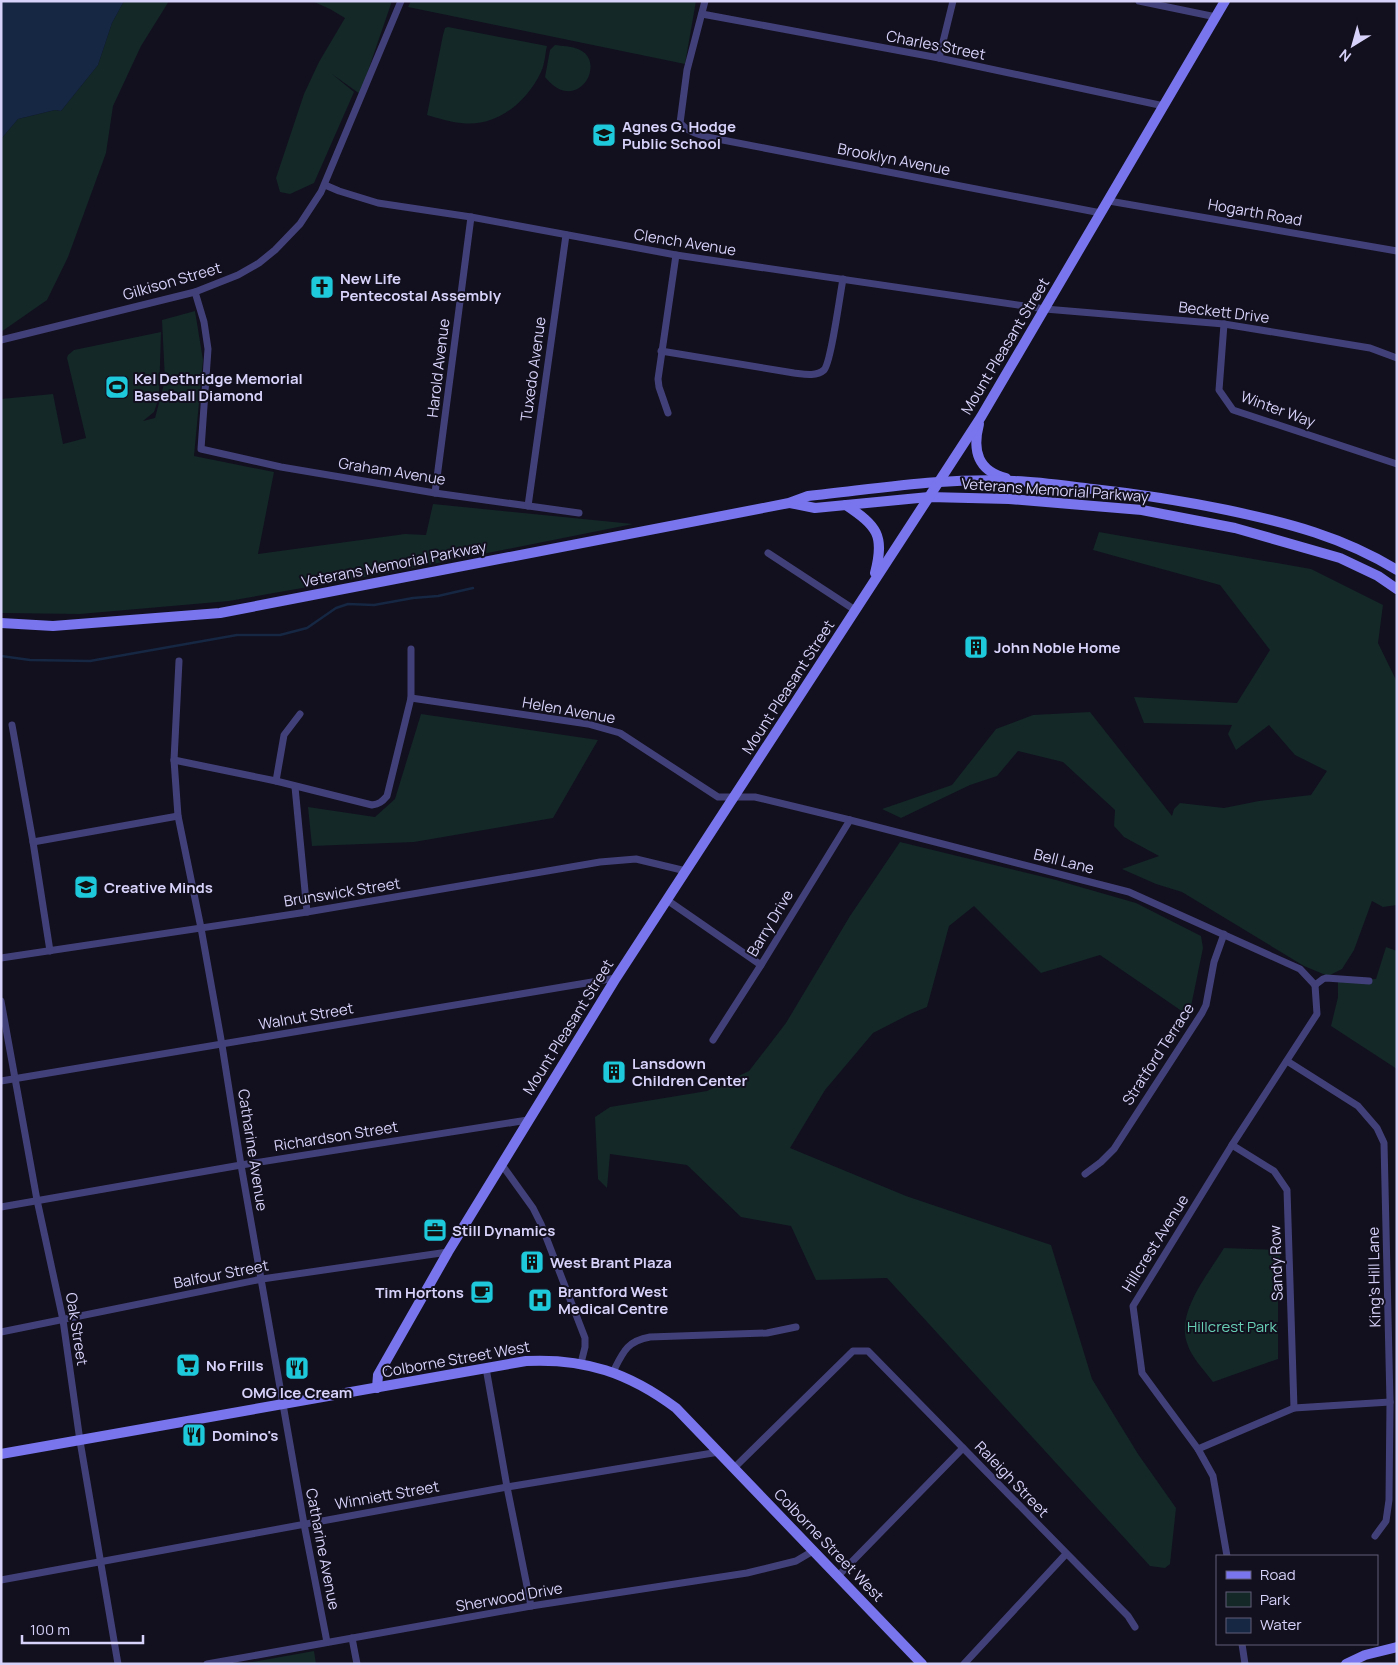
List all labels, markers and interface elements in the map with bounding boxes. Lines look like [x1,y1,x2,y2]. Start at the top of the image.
north arrow [1328,20,1378,70]
street label: Charles Street [885,25,987,65]
text: N [1335,45,1355,66]
place label: Agnes G. Hodge Public School [622,116,736,154]
school or university icon: Agnes G. Hodge Public School [591,122,617,148]
street label: Brooklyn Avenue [836,138,952,180]
street label: Hogarth Road [1206,193,1304,231]
street label: Clench Avenue [632,224,738,260]
street label: Gilkison Street [120,257,224,305]
place label: New Life Pentecostal Assembly [340,268,502,306]
church icon: New Life Pentecostal Assembly [309,274,335,300]
street label: Mount Pleasant Street [956,274,1054,418]
street label: Beckett Drive [1177,296,1271,328]
street label: Tuxedo Avenue [515,315,551,423]
street label: Harold Avenue [422,317,455,419]
place label: Kel Dethridge Memorial Baseball Diamond [134,368,303,406]
sports icon: Kel Dethridge Memorial Baseball Diamond [104,374,130,400]
street label: Winter Way [1238,386,1318,432]
street label: Graham Avenue [337,452,447,490]
street label: Veterans Memorial Parkway [961,473,1149,507]
street label: Veterans Memorial Parkway [300,536,488,592]
street label: Mount Pleasant Street [737,616,839,758]
building icon: John Noble Home [963,634,989,660]
place label: John Noble Home [994,637,1121,658]
street label: Helen Avenue [521,691,618,729]
street label: Bell Lane [1032,843,1097,879]
street label: Brunswick Street [282,872,402,912]
school or university icon: Creative Minds [73,874,99,900]
place label: Creative Minds [104,877,213,898]
street label: Barry Drive [742,886,798,960]
street label: Mount Pleasant Street [518,955,618,1099]
street label: Walnut Street [257,997,355,1035]
street label: Stratford Terrace [1117,999,1199,1109]
place label: Lansdown Children Center [632,1053,748,1091]
building icon: Lansdown Children Center [601,1059,627,1085]
street label: Catharine Avenue [233,1088,273,1213]
street label: Richardson Street [272,1116,400,1156]
street label: Hillcrest Avenue [1117,1190,1194,1296]
office icon: Still Dynamics [422,1217,448,1243]
place label: Still Dynamics [452,1220,555,1241]
street label: Sandy Row [1264,1224,1288,1301]
street label: King's Hill Lane [1363,1226,1385,1327]
building icon: West Brant Plaza [519,1249,545,1275]
place label: West Brant Plaza [550,1252,672,1273]
street label: Balfour Street [172,1255,270,1293]
cafe icon: Tim Hortons [469,1279,495,1305]
place label: Brantford West Medical Centre [558,1281,668,1319]
place label: Tim Hortons [375,1282,464,1303]
hospital icon: Brantford West Medical Centre [527,1287,553,1313]
street label: Oak Street [61,1291,93,1367]
park label: Hillcrest Park [1187,1316,1277,1337]
street label: Colborne Street West [380,1336,532,1382]
supermarket icon: No Frills [175,1352,201,1378]
place label: No Frills [206,1355,264,1376]
restaurant icon: OMG Ice Cream [284,1355,310,1381]
place label: OMG Ice Cream [242,1382,352,1403]
restaurant icon: Domino's [181,1422,207,1448]
place label: Domino's [212,1425,278,1446]
street label: Raleigh Street [970,1436,1054,1522]
street label: Winniett Street [333,1475,441,1515]
street label: Colborne Street West [769,1484,889,1606]
street label: Catharine Avenue [301,1487,345,1612]
legend [1216,1555,1378,1645]
text: Road [1260,1564,1296,1585]
street label: Sherwood Drive [454,1577,564,1617]
text: Park [1260,1589,1290,1610]
scale bar [22,1612,144,1644]
text: Water [1260,1614,1302,1635]
text: 100 m [30,1619,70,1640]

